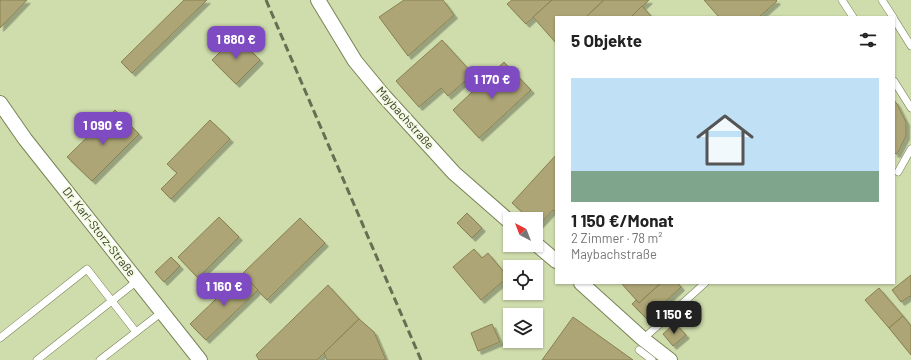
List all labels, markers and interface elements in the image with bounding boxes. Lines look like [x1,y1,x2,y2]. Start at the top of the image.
pin: 1 880 € [199,26,273,60]
icon: filters [857,29,879,51]
text: 5 Objekte [571,30,642,50]
text: 1 880 € [216,31,256,47]
pin: 1 170 € [455,66,529,100]
text: 1 170 € [474,71,510,87]
street label: Maybachstraße [374,83,437,151]
icon: home [689,104,761,176]
pin: 1 090 € [66,112,140,146]
text: 1 090 € [83,117,123,133]
street label: Dr. Karl-Storz-Straße [61,184,139,279]
text: 1 150 €/Monat [571,210,674,230]
north arrow [503,212,543,252]
map controls [503,212,543,348]
text: 2 Zimmer · 78 m² [571,230,663,246]
text: Maybachstraße [571,246,657,262]
button: locate [503,260,543,300]
pin: 1 160 € [187,273,261,307]
text: 1 160 € [205,278,243,294]
pin: 1 150 € [637,301,711,335]
text: 1 150 € [655,306,693,322]
button: layers [503,308,543,348]

